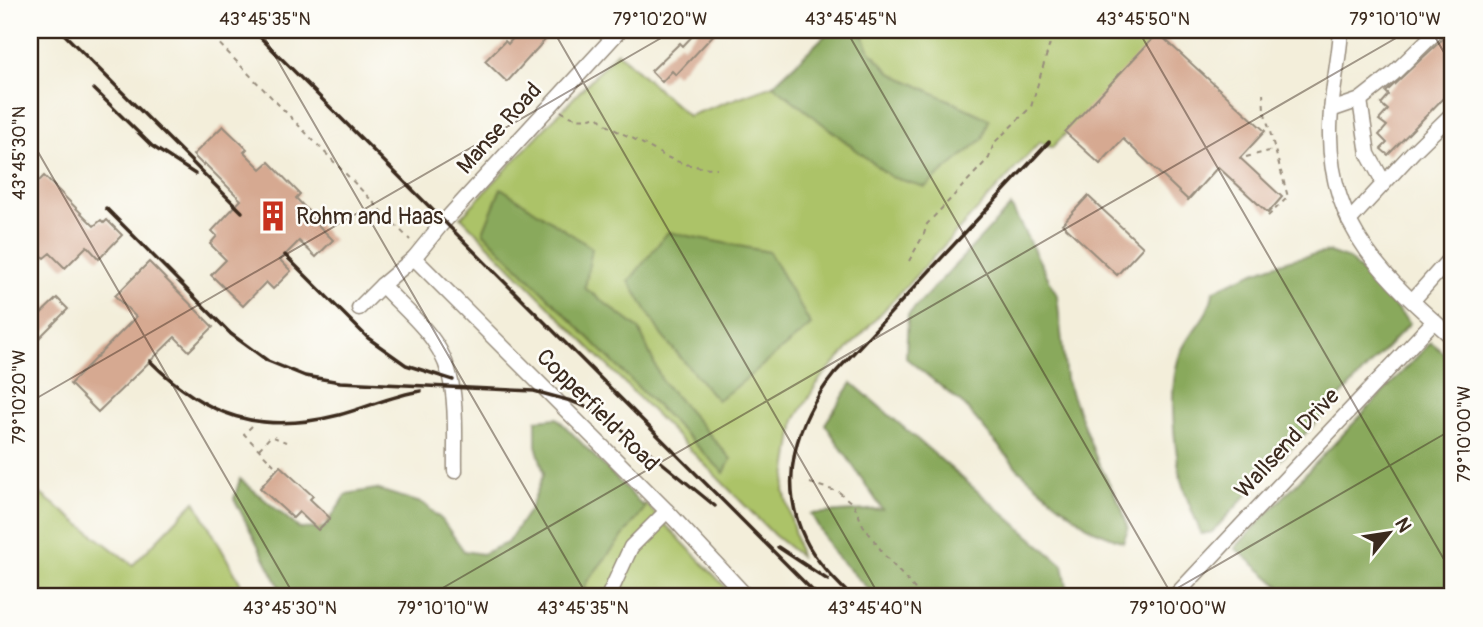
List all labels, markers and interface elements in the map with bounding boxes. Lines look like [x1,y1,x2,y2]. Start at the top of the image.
text: 43°45'35"N [219,8,311,31]
text: 79°10'20"W [613,8,707,31]
text: 43°45'45"N [805,8,897,31]
text: 43°45'50"N [1096,8,1190,31]
text: 79°10'10"W [1349,8,1441,31]
street label: Manse Road [450,76,548,180]
text: 43°45'30"N [8,106,31,200]
building icon: Rohm and Haas [256,199,290,233]
place label: Rohm and Haas [296,202,443,231]
street label: Copperfield Road [530,342,666,478]
text: 79°10'20"W [8,350,31,444]
street label: Wallsend Drive [1228,381,1346,504]
text: 79°10'00"W [1453,386,1476,482]
north arrow [1354,498,1424,568]
text: N [1389,513,1417,537]
text: 43°45'30"N [243,597,337,620]
text: 79°10'10"W [397,597,489,620]
text: 43°45'35"N [537,597,629,620]
text: 43°45'40"N [828,597,922,620]
text: 79°10'00"W [1130,597,1226,620]

